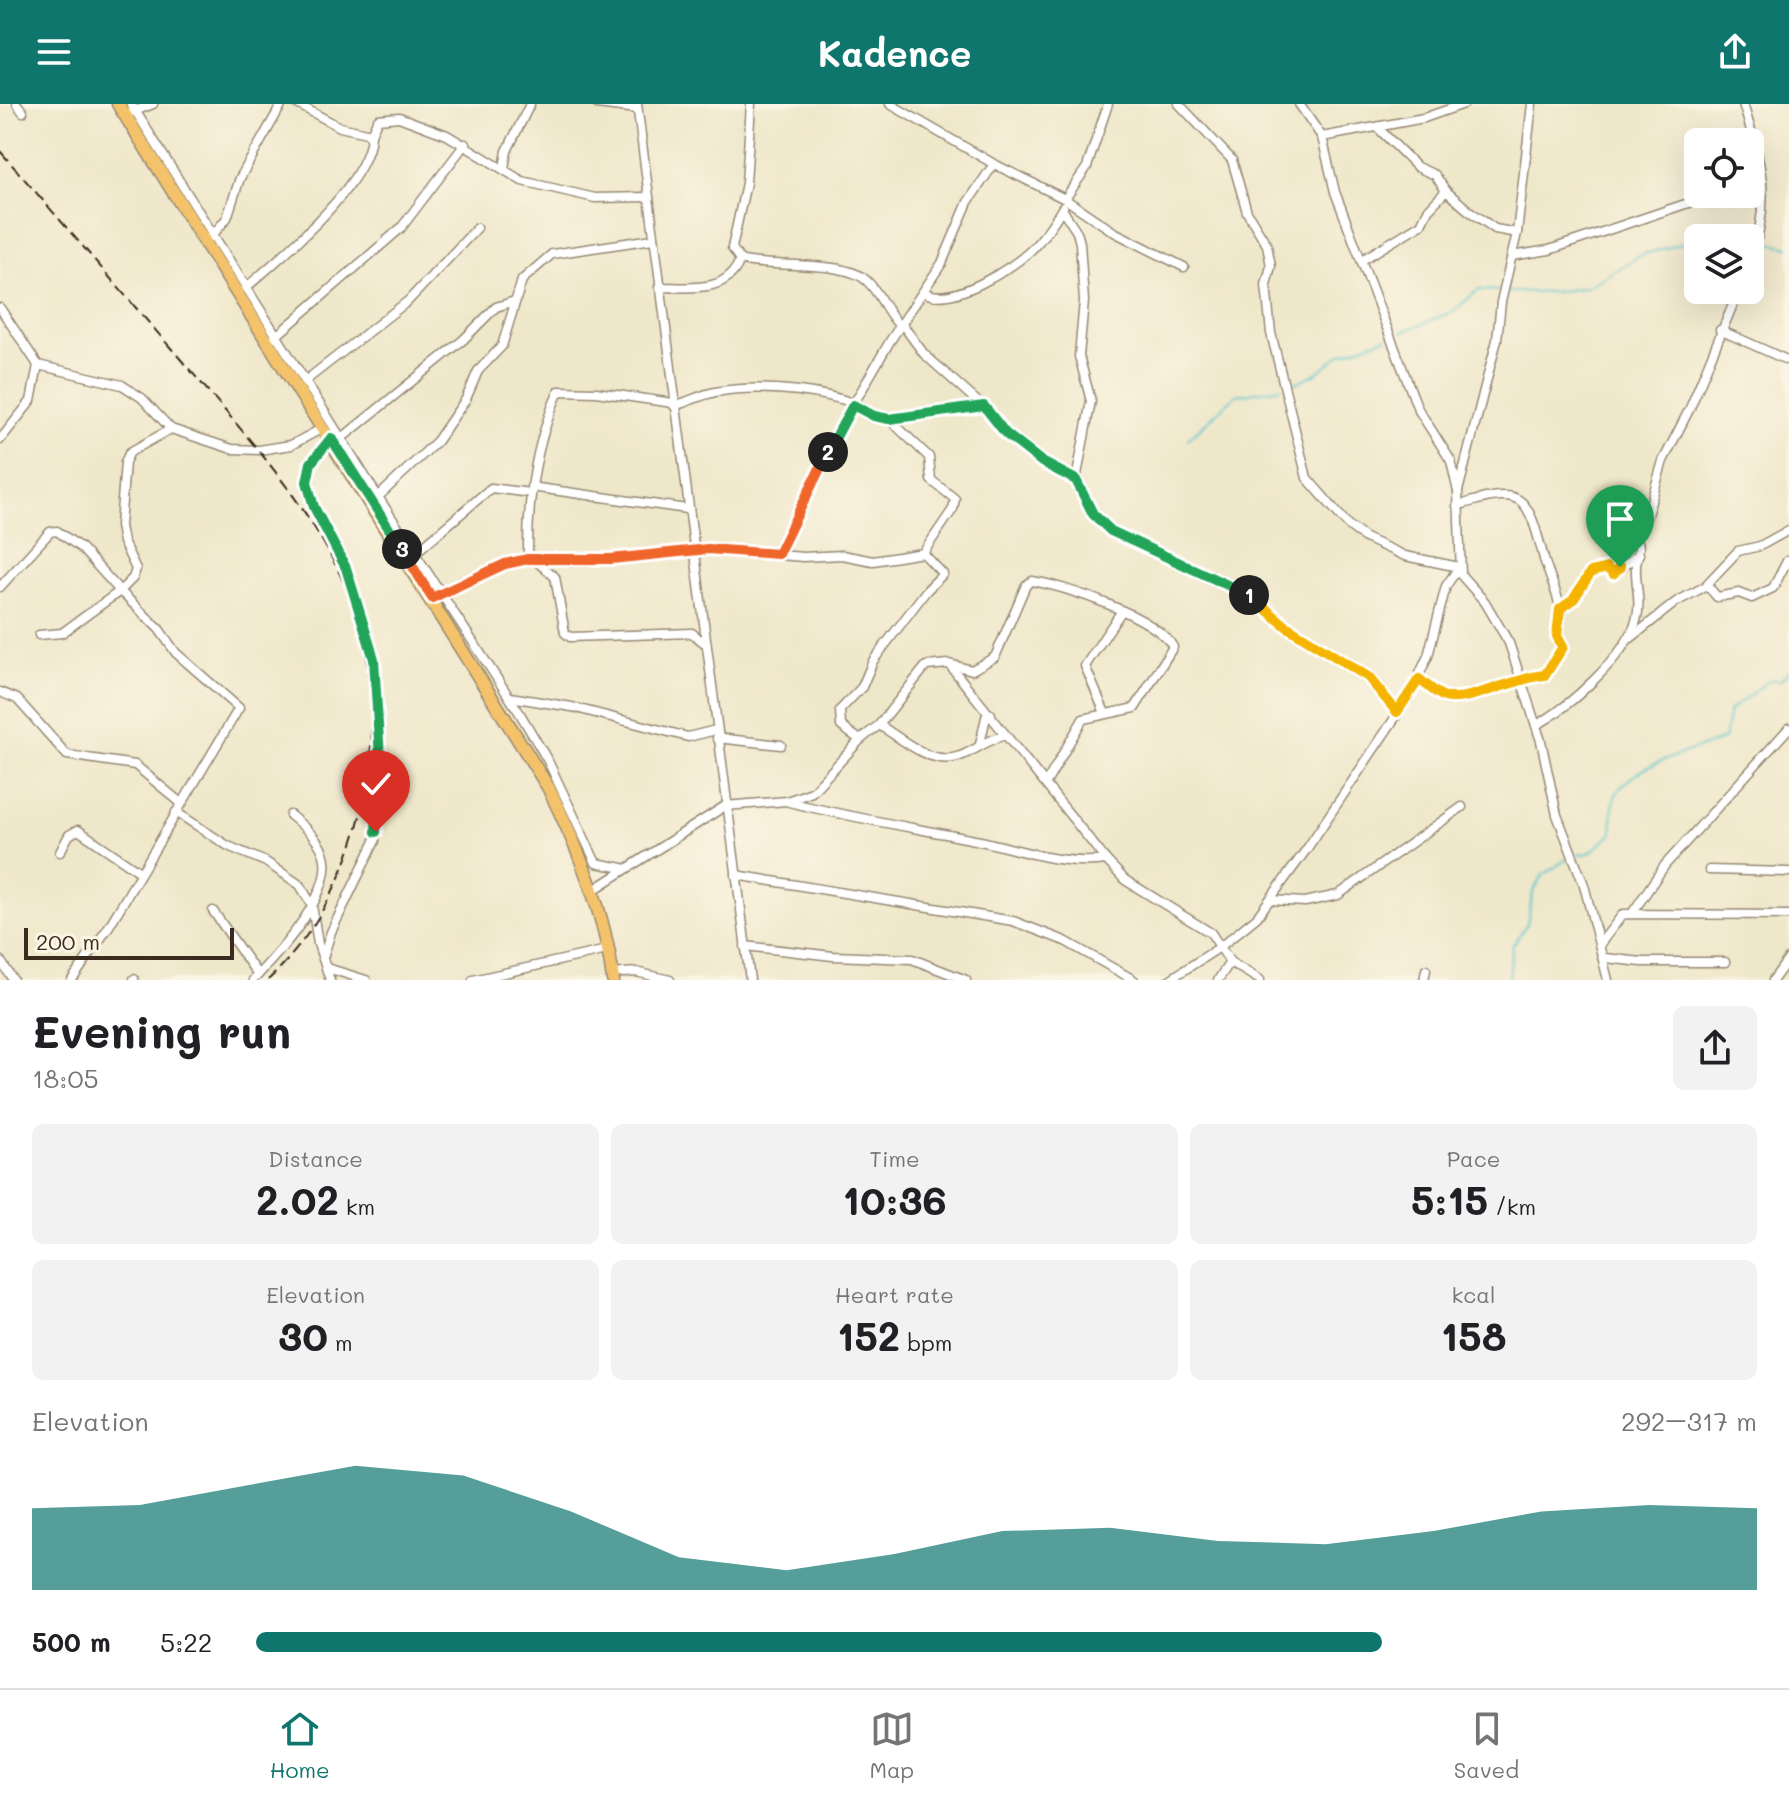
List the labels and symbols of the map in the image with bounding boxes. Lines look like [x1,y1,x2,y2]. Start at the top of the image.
pin: 2 [808,432,848,472]
pin [1586,485,1654,567]
pin: 3 [382,529,422,569]
pin: 1 [1229,575,1269,615]
pin [342,750,410,832]
scale bar [24,924,234,960]

